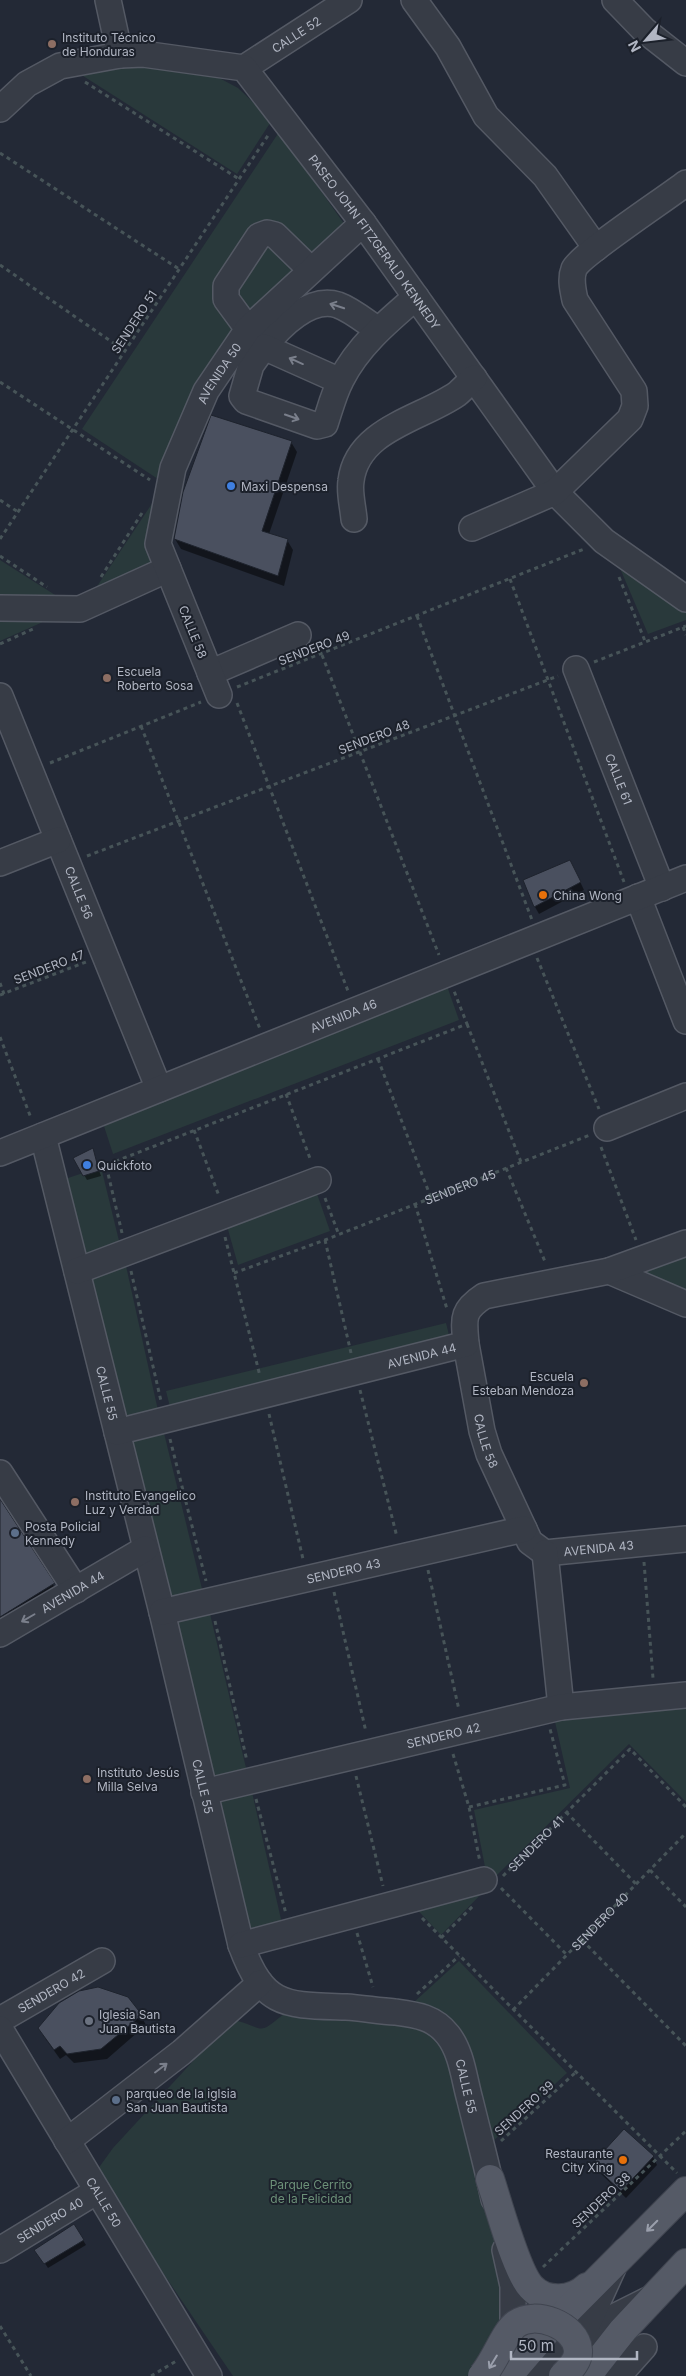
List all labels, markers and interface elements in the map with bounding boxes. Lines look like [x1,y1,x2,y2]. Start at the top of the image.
street label: CALLE 52 [269,13,323,56]
north arrow [621,15,671,65]
place label: Instituto Técnico de Honduras [62,30,156,59]
marker: Instituto Técnico de Honduras [46,38,58,50]
text: N [624,38,644,55]
street label: PASEO JOHN FITZGERALD KENNEDY [306,151,444,332]
street label: SENDERO 51 [108,288,160,356]
one-way arrow [329,301,345,310]
street label: AVENIDA 50 [194,340,244,406]
one-way arrow [289,355,304,365]
one-way arrow [284,413,299,422]
place label: Maxi Despensa [241,479,328,494]
marker: Maxi Despensa [225,480,237,492]
street label: CALLE 58 [176,603,210,661]
street label: SENDERO 49 [276,628,352,668]
place label: Escuela Roberto Sosa [117,664,193,693]
marker: Escuela Roberto Sosa [101,672,113,684]
street label: SENDERO 48 [336,717,412,757]
street label: CALLE 61 [602,751,636,806]
street label: CALLE 56 [62,864,97,921]
place label: China Wong [553,888,622,903]
marker: China Wong [537,889,549,901]
street label: SENDERO 47 [11,947,87,987]
street label: AVENIDA 46 [308,995,379,1035]
place label: Quickfoto [97,1158,152,1173]
marker: Quickfoto [81,1159,93,1171]
street label: SENDERO 45 [422,1166,498,1207]
street label: AVENIDA 44 [385,1339,458,1371]
street label: CALLE 55 [93,1364,121,1422]
place label: Escuela Esteban Mendoza [472,1369,574,1398]
marker: Escuela Esteban Mendoza [578,1377,590,1389]
street label: CALLE 58 [471,1413,502,1470]
place label: Instituto Evangelico Luz y Verdad [85,1488,196,1517]
marker: Instituto Evangelico Luz y Verdad [69,1496,81,1508]
place label: Posta Policial Kennedy [25,1519,100,1548]
marker: Posta Policial Kennedy [9,1527,21,1539]
street label: AVENIDA 43 [563,1537,634,1559]
street label: SENDERO 43 [305,1555,382,1586]
street label: AVENIDA 44 [38,1567,107,1616]
one-way arrow [21,1614,35,1624]
street label: SENDERO 42 [405,1719,482,1751]
street label: CALLE 55 [190,1758,217,1815]
place label: Instituto Jesús Milla Selva [97,1765,180,1794]
marker: Instituto Jesús Milla Selva [81,1773,93,1785]
street label: SENDERO 41 [505,1813,566,1874]
street label: SENDERO 40 [568,1889,631,1954]
street label: SENDERO 42 [15,1965,87,2016]
place label: Iglesia San Juan Bautista [99,2007,176,2036]
marker: Iglesia San Juan Bautista [83,2015,95,2027]
street label: CALLE 55 [453,2057,481,2115]
one-way arrow [154,2063,168,2073]
street label: SENDERO 39 [491,2077,557,2139]
place label: parqueo de la iglsia San Juan Bautista [126,2086,236,2115]
marker: parqueo de la iglsia San Juan Bautista [110,2094,122,2106]
place label: Restaurante City Xing [545,2146,613,2175]
marker: Restaurante City Xing [617,2154,629,2166]
street label: SENDERO 38 [568,2169,634,2231]
street label: CALLE 50 [83,2174,125,2230]
park label: Parque Cerrito de la Felicidad [270,2177,352,2206]
street label: SENDERO 40 [13,2194,86,2246]
one-way arrow [645,2220,658,2232]
scale bar [511,2328,637,2360]
text: 50 m [518,2336,554,2355]
one-way arrow [487,2354,497,2368]

